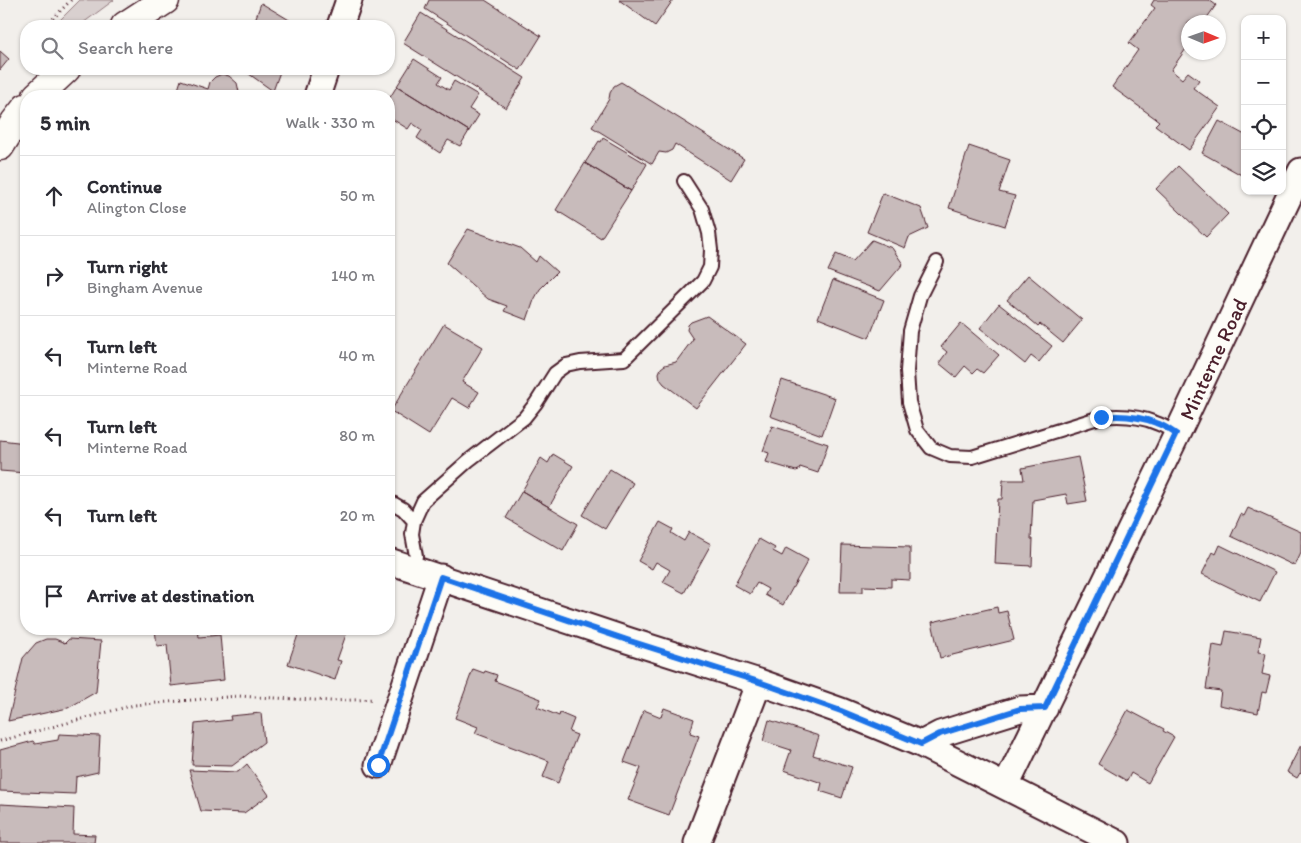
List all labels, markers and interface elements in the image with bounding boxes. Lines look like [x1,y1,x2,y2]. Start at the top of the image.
north arrow [1181,15,1226,60]
map controls [1241,15,1286,195]
button: + [1241,15,1286,60]
search box [20,20,395,75]
icon: search [38,34,66,62]
text: Search here [78,36,173,59]
button: − [1241,60,1286,105]
button: locate [1241,105,1286,150]
text: 5 min [40,110,90,135]
text: Walk · 330 m [285,113,375,132]
button: layers [1241,150,1286,195]
text: Continue [87,175,162,198]
icon: ahead [40,182,68,210]
text: 50 m [340,186,375,205]
text: Alington Close [87,198,187,217]
text: Turn right [87,255,168,278]
icon: right [40,262,68,290]
text: 140 m [331,266,375,285]
text: Bingham Avenue [87,278,203,297]
street label: Minterne Road [1174,294,1252,424]
text: Turn left [87,335,157,358]
icon: left [40,342,68,370]
text: 40 m [338,346,375,365]
text: Minterne Road [87,358,187,377]
route end [1090,406,1113,429]
text: Turn left [87,415,157,438]
icon: left [40,422,68,450]
text: 80 m [339,426,375,445]
text: Minterne Road [87,438,187,457]
icon: left [40,502,68,530]
text: Turn left [87,504,157,527]
text: 20 m [340,506,375,525]
icon: arrive [40,582,68,610]
text: Arrive at destination [87,584,254,607]
route start [367,754,390,777]

